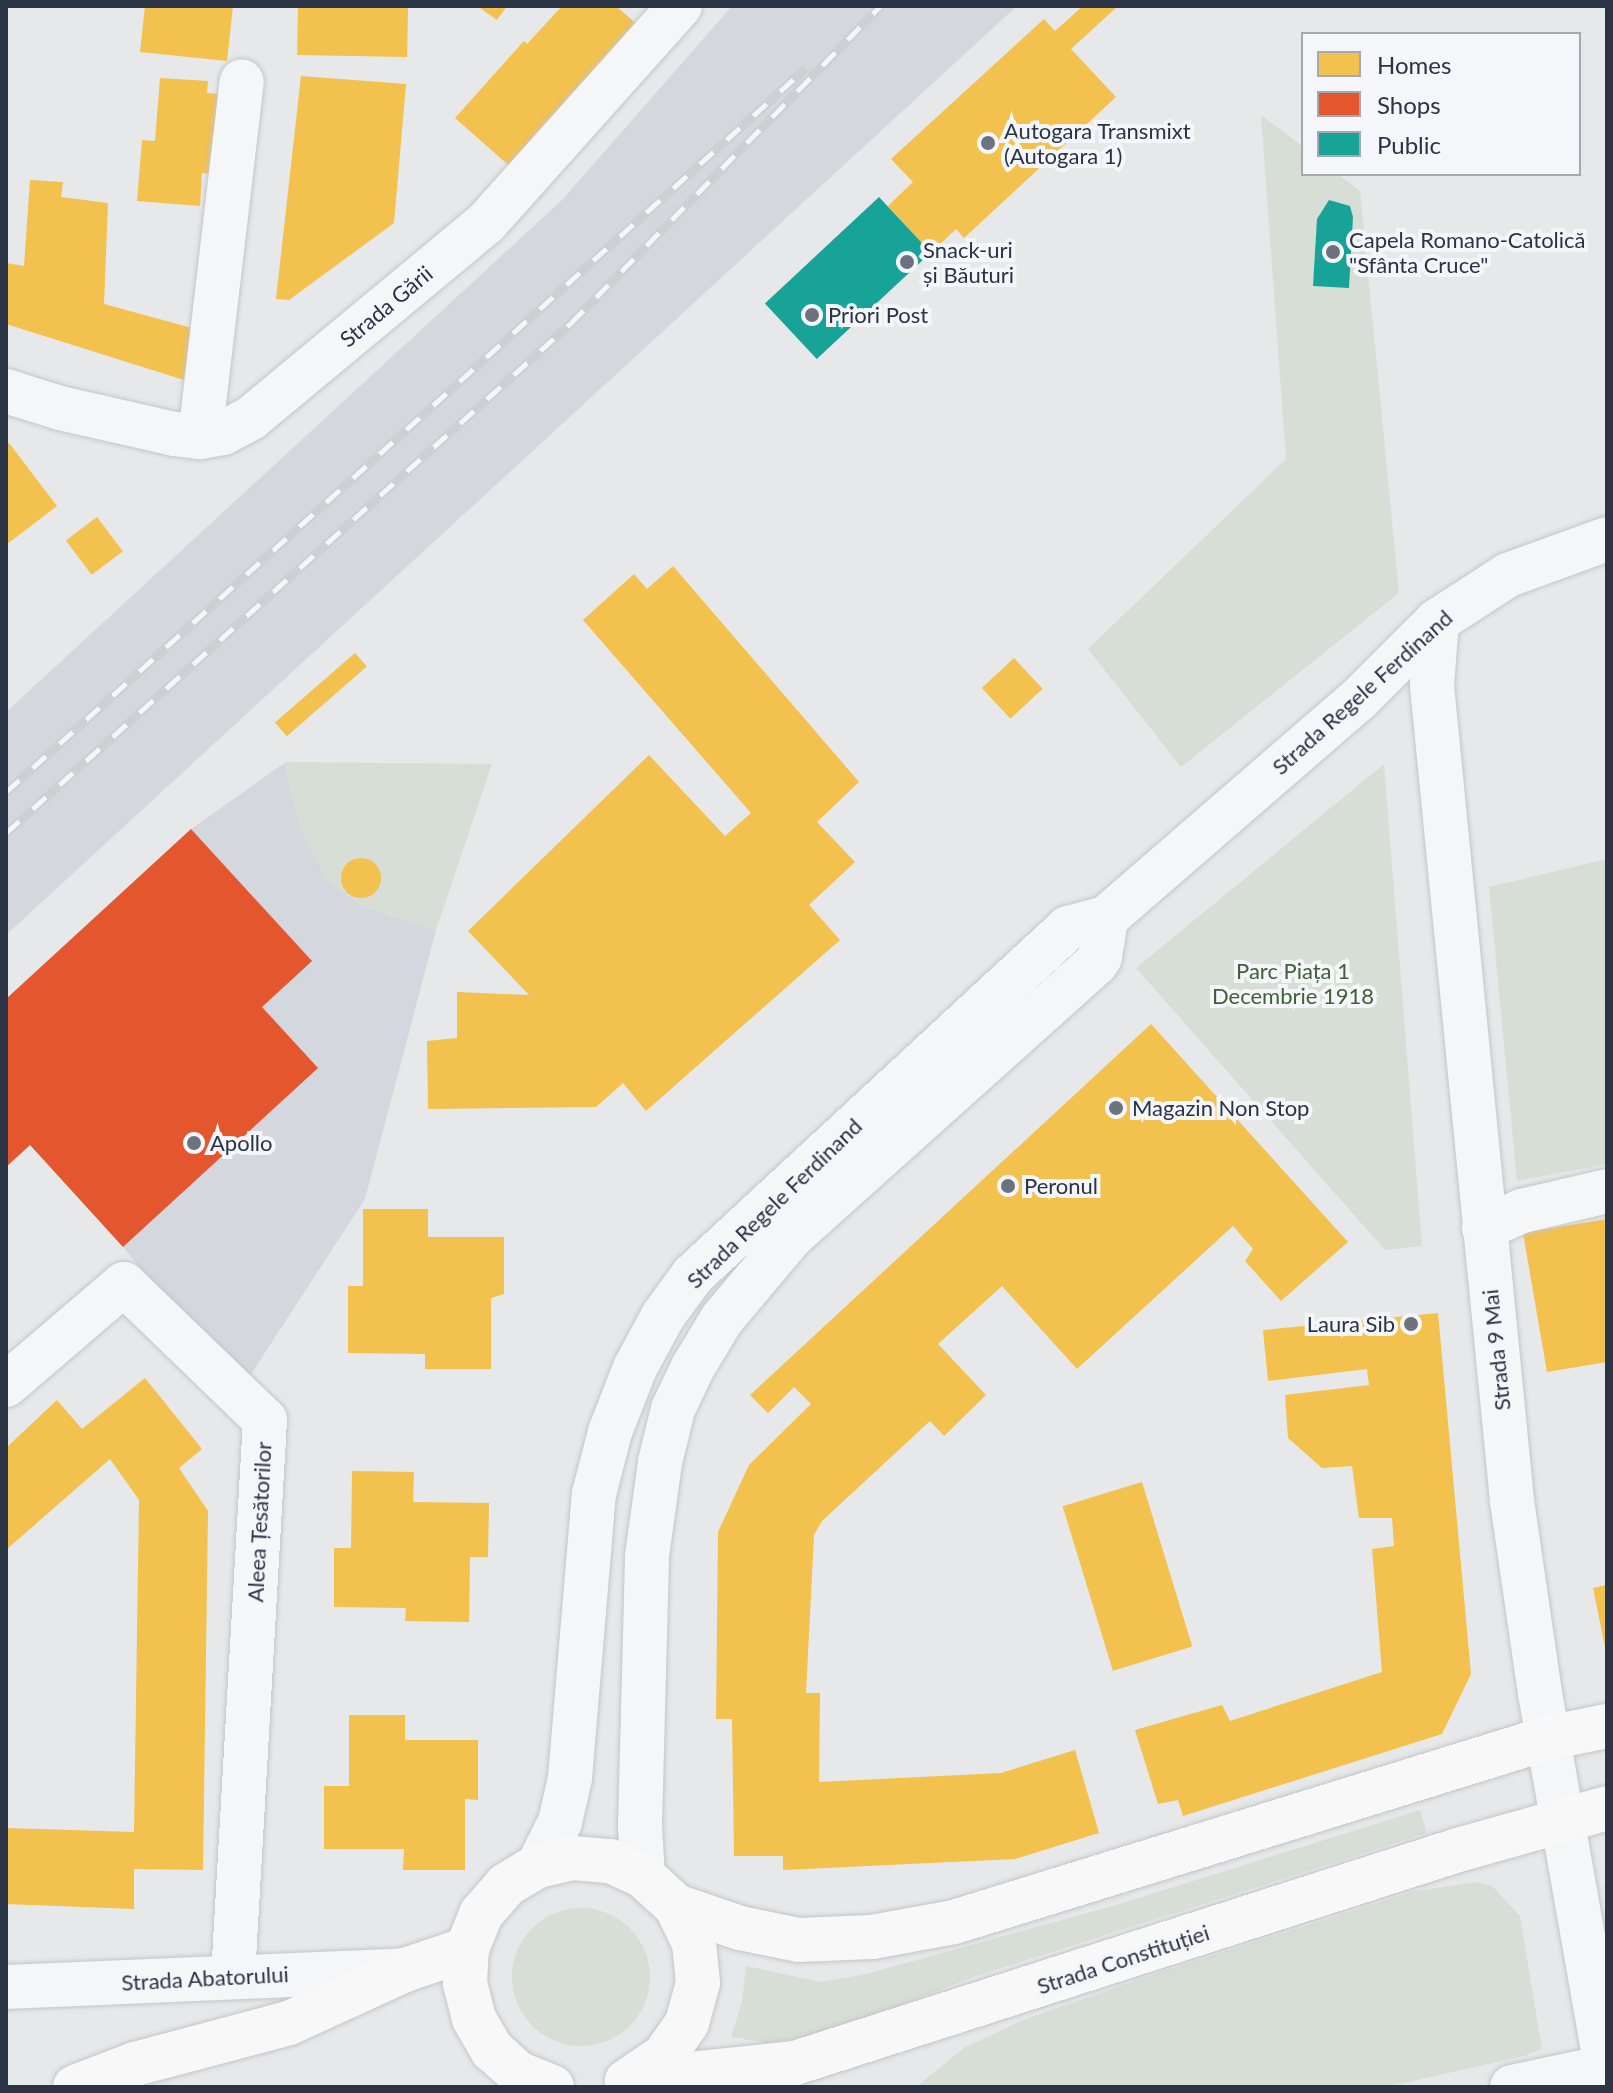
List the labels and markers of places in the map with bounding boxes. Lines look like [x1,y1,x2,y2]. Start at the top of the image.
place label: Autogara Transmixt (Autogara 1) [1004,117,1191,168]
marker: Autogara Transmixt (Autogara 1) [979,134,997,152]
place label: Capela Romano-Catolică "Sfânta Cruce" [1349,226,1586,278]
place label: Snack-uri și Băuturi [923,236,1014,288]
marker: Capela Romano-Catolică "Sfânta Cruce" [1324,243,1342,261]
marker: Snack-uri și Băuturi [898,253,916,271]
place label: Priori Post [828,302,928,328]
marker: Priori Post [803,306,821,324]
place label: Magazin Non Stop [1132,1095,1309,1121]
marker: Magazin Non Stop [1107,1099,1125,1117]
place label: Apollo [210,1130,273,1156]
marker: Apollo [185,1134,203,1152]
place label: Peronul [1024,1173,1098,1199]
marker: Peronul [999,1177,1017,1195]
place label: Laura Sib [1307,1311,1395,1337]
marker: Laura Sib [1402,1315,1420,1333]

